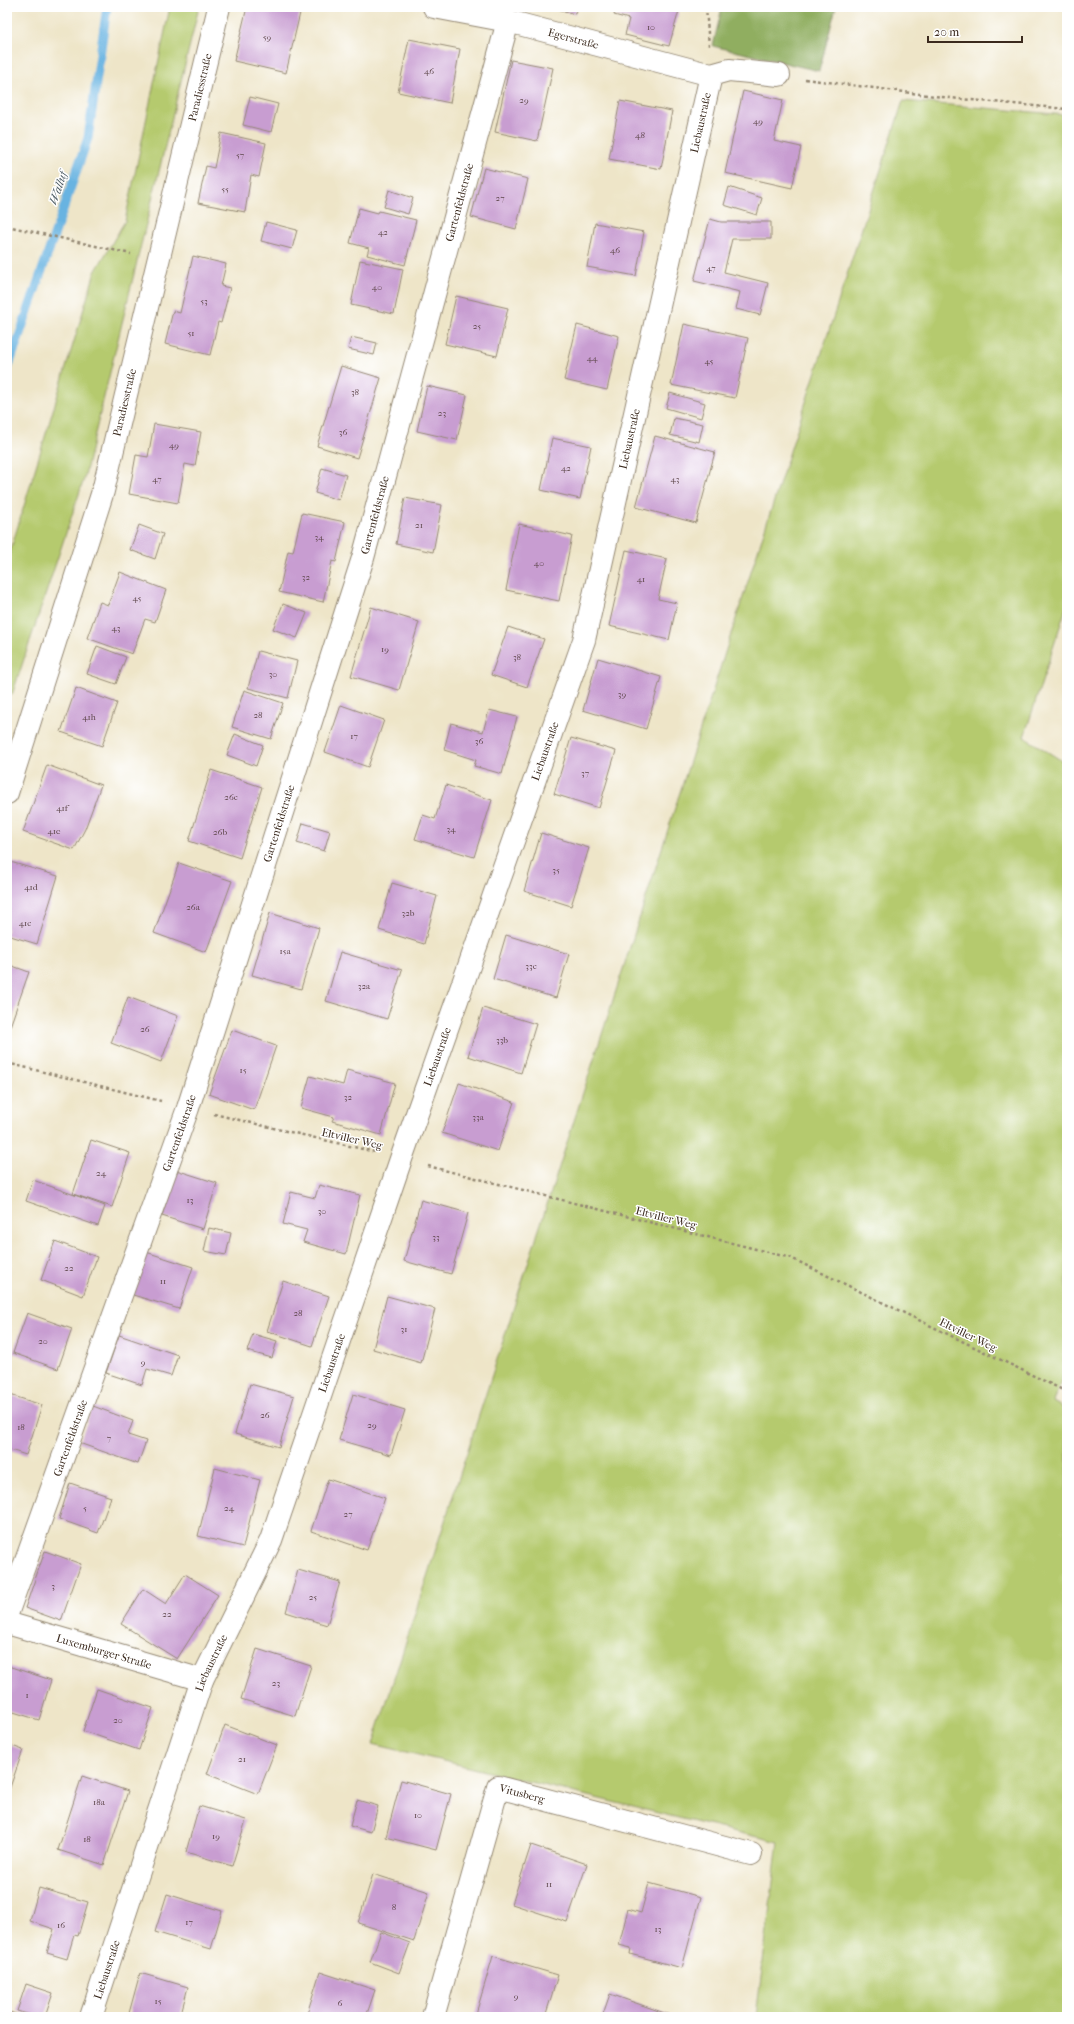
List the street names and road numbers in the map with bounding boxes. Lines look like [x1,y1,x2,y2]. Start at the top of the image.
street label: Egerstraße [547,25,601,52]
street label: Paradiesstraße [185,52,214,123]
street label: Liebaustraße [687,91,713,154]
street label: Gartenfeldstraße [442,161,476,243]
street label: Paradiesstraße [110,367,139,438]
street label: Liebaustraße [616,407,642,470]
street label: Gartenfeldstraße [358,474,391,556]
street label: Liebaustraße [528,719,561,782]
street label: Gartenfeldstraße [260,783,297,864]
street label: Liebaustraße [421,1025,454,1088]
street label: Gartenfeldstraße [159,1092,199,1173]
street label: Eltviller Weg [320,1126,384,1152]
street label: Eltviller Weg [634,1204,698,1232]
street label: Eltviller Weg [937,1316,999,1355]
street label: Liebaustraße [315,1331,348,1394]
street label: Gartenfeldstraße [50,1397,90,1478]
street label: Luxemburger Straße [55,1631,154,1672]
street label: Liebaustraße [192,1632,230,1693]
street label: Vitusberg [497,1781,546,1806]
street label: Liebaustraße [91,1938,123,2001]

